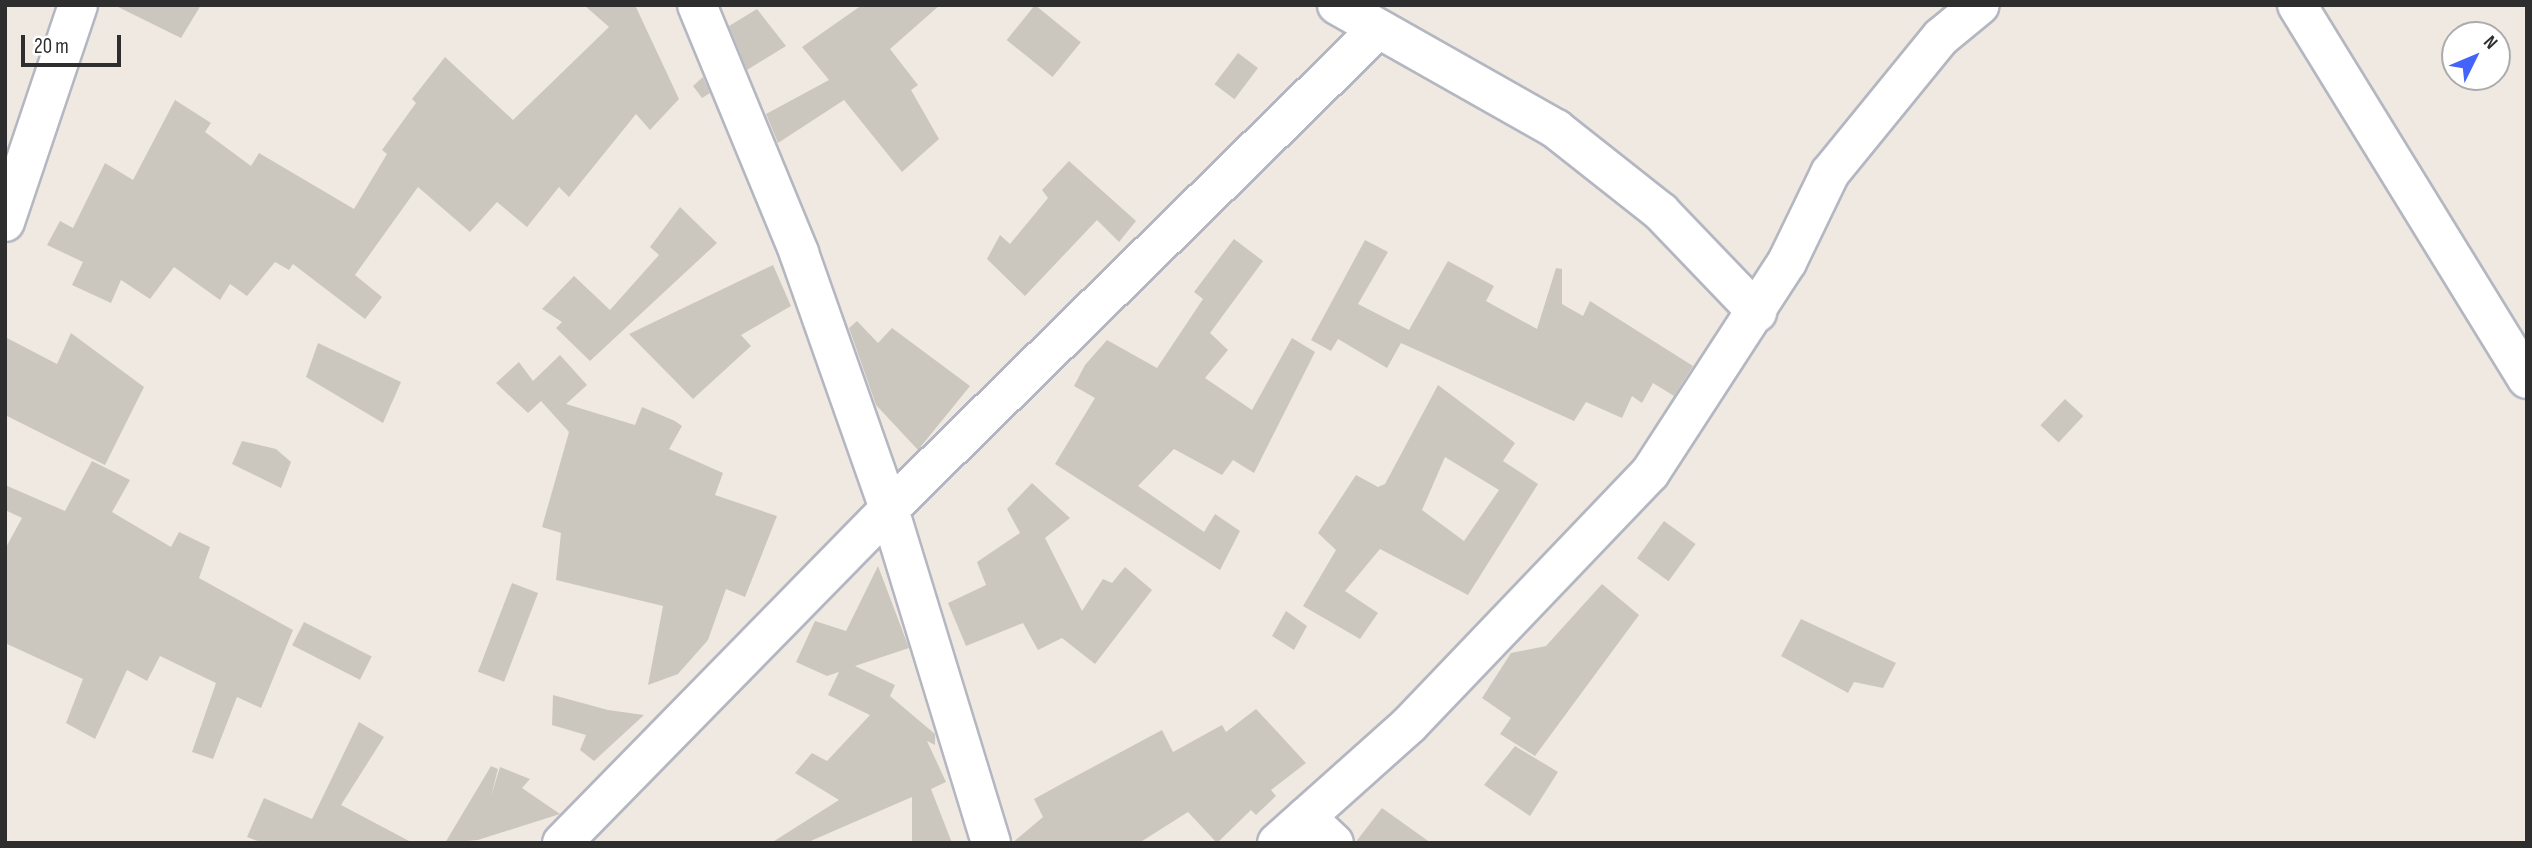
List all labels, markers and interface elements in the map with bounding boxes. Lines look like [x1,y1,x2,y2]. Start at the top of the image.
scale bar [24,21,124,65]
north arrow [2441,21,2511,91]
text: N [2478,31,2502,54]
text: 20 m [34,34,69,59]

